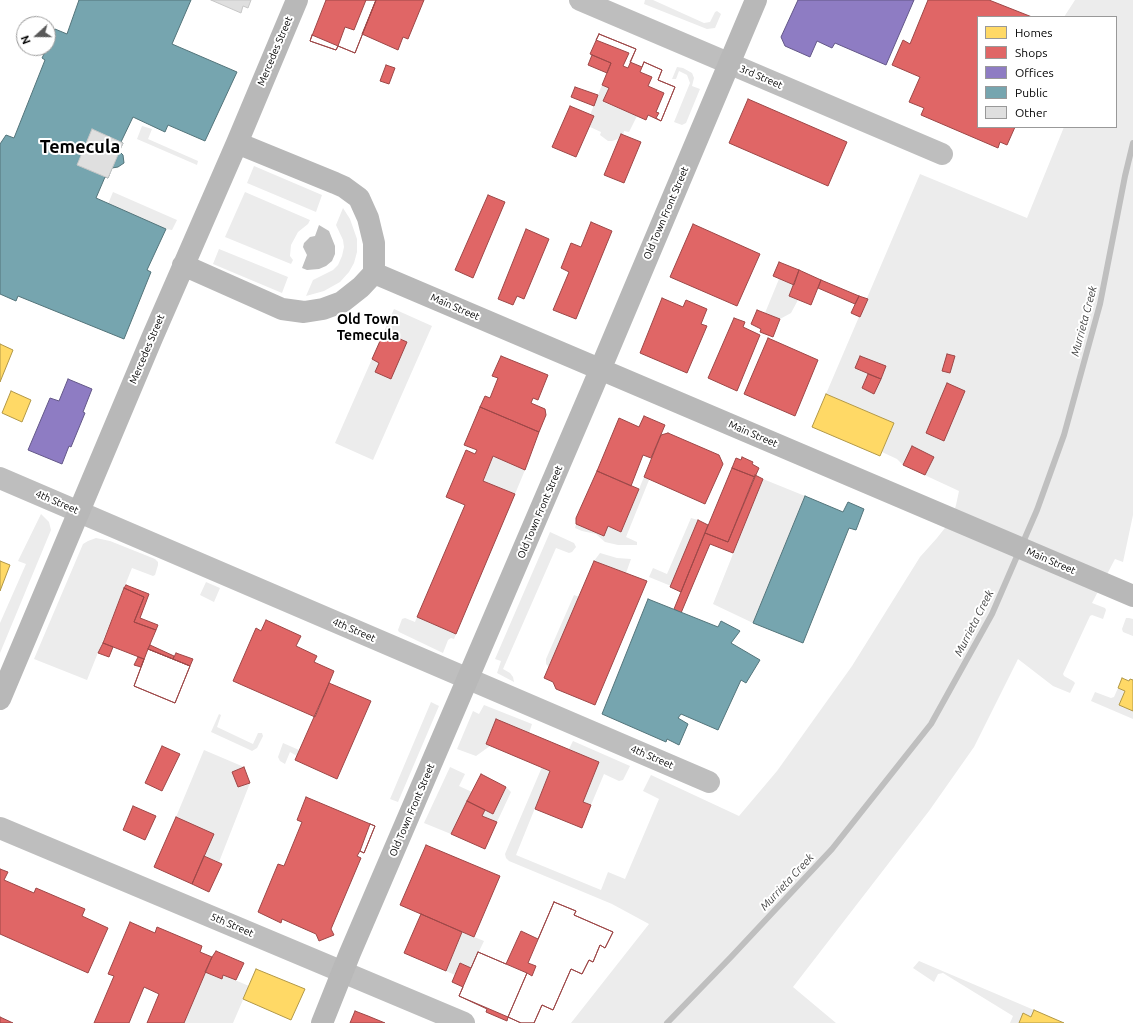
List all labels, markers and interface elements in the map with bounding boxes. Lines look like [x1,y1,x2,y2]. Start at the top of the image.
street label: Mercedes Street [255,15,295,87]
north arrow [16,16,56,56]
legend [977,16,1117,128]
text: Homes [1015,26,1053,39]
text: N [19,34,33,46]
text: Shops [1015,46,1047,59]
street label: 3rd Street [738,63,784,91]
text: Offices [1015,66,1054,79]
text: Public [1015,86,1048,99]
text: Other [1015,106,1047,119]
district label: Temecula [40,136,120,158]
street label: Old Town Front Street [641,165,691,261]
water label: Murrieta Creek [1068,284,1100,358]
street label: Main Street [429,291,481,323]
district label: Old Town Temecula [337,311,399,344]
street label: Mercedes Street [127,313,167,385]
street label: Main Street [727,418,779,450]
street label: Old Town Front Street [515,464,565,560]
street label: 4th Street [34,488,80,516]
street label: Main Street [1025,545,1077,577]
water label: Murrieta Creek [952,588,996,658]
street label: 4th Street [331,616,377,644]
street label: 4th Street [629,743,675,771]
street label: Old Town Front Street [387,762,437,858]
water label: Murrieta Creek [757,851,817,913]
street label: 5th Street [209,911,255,939]

